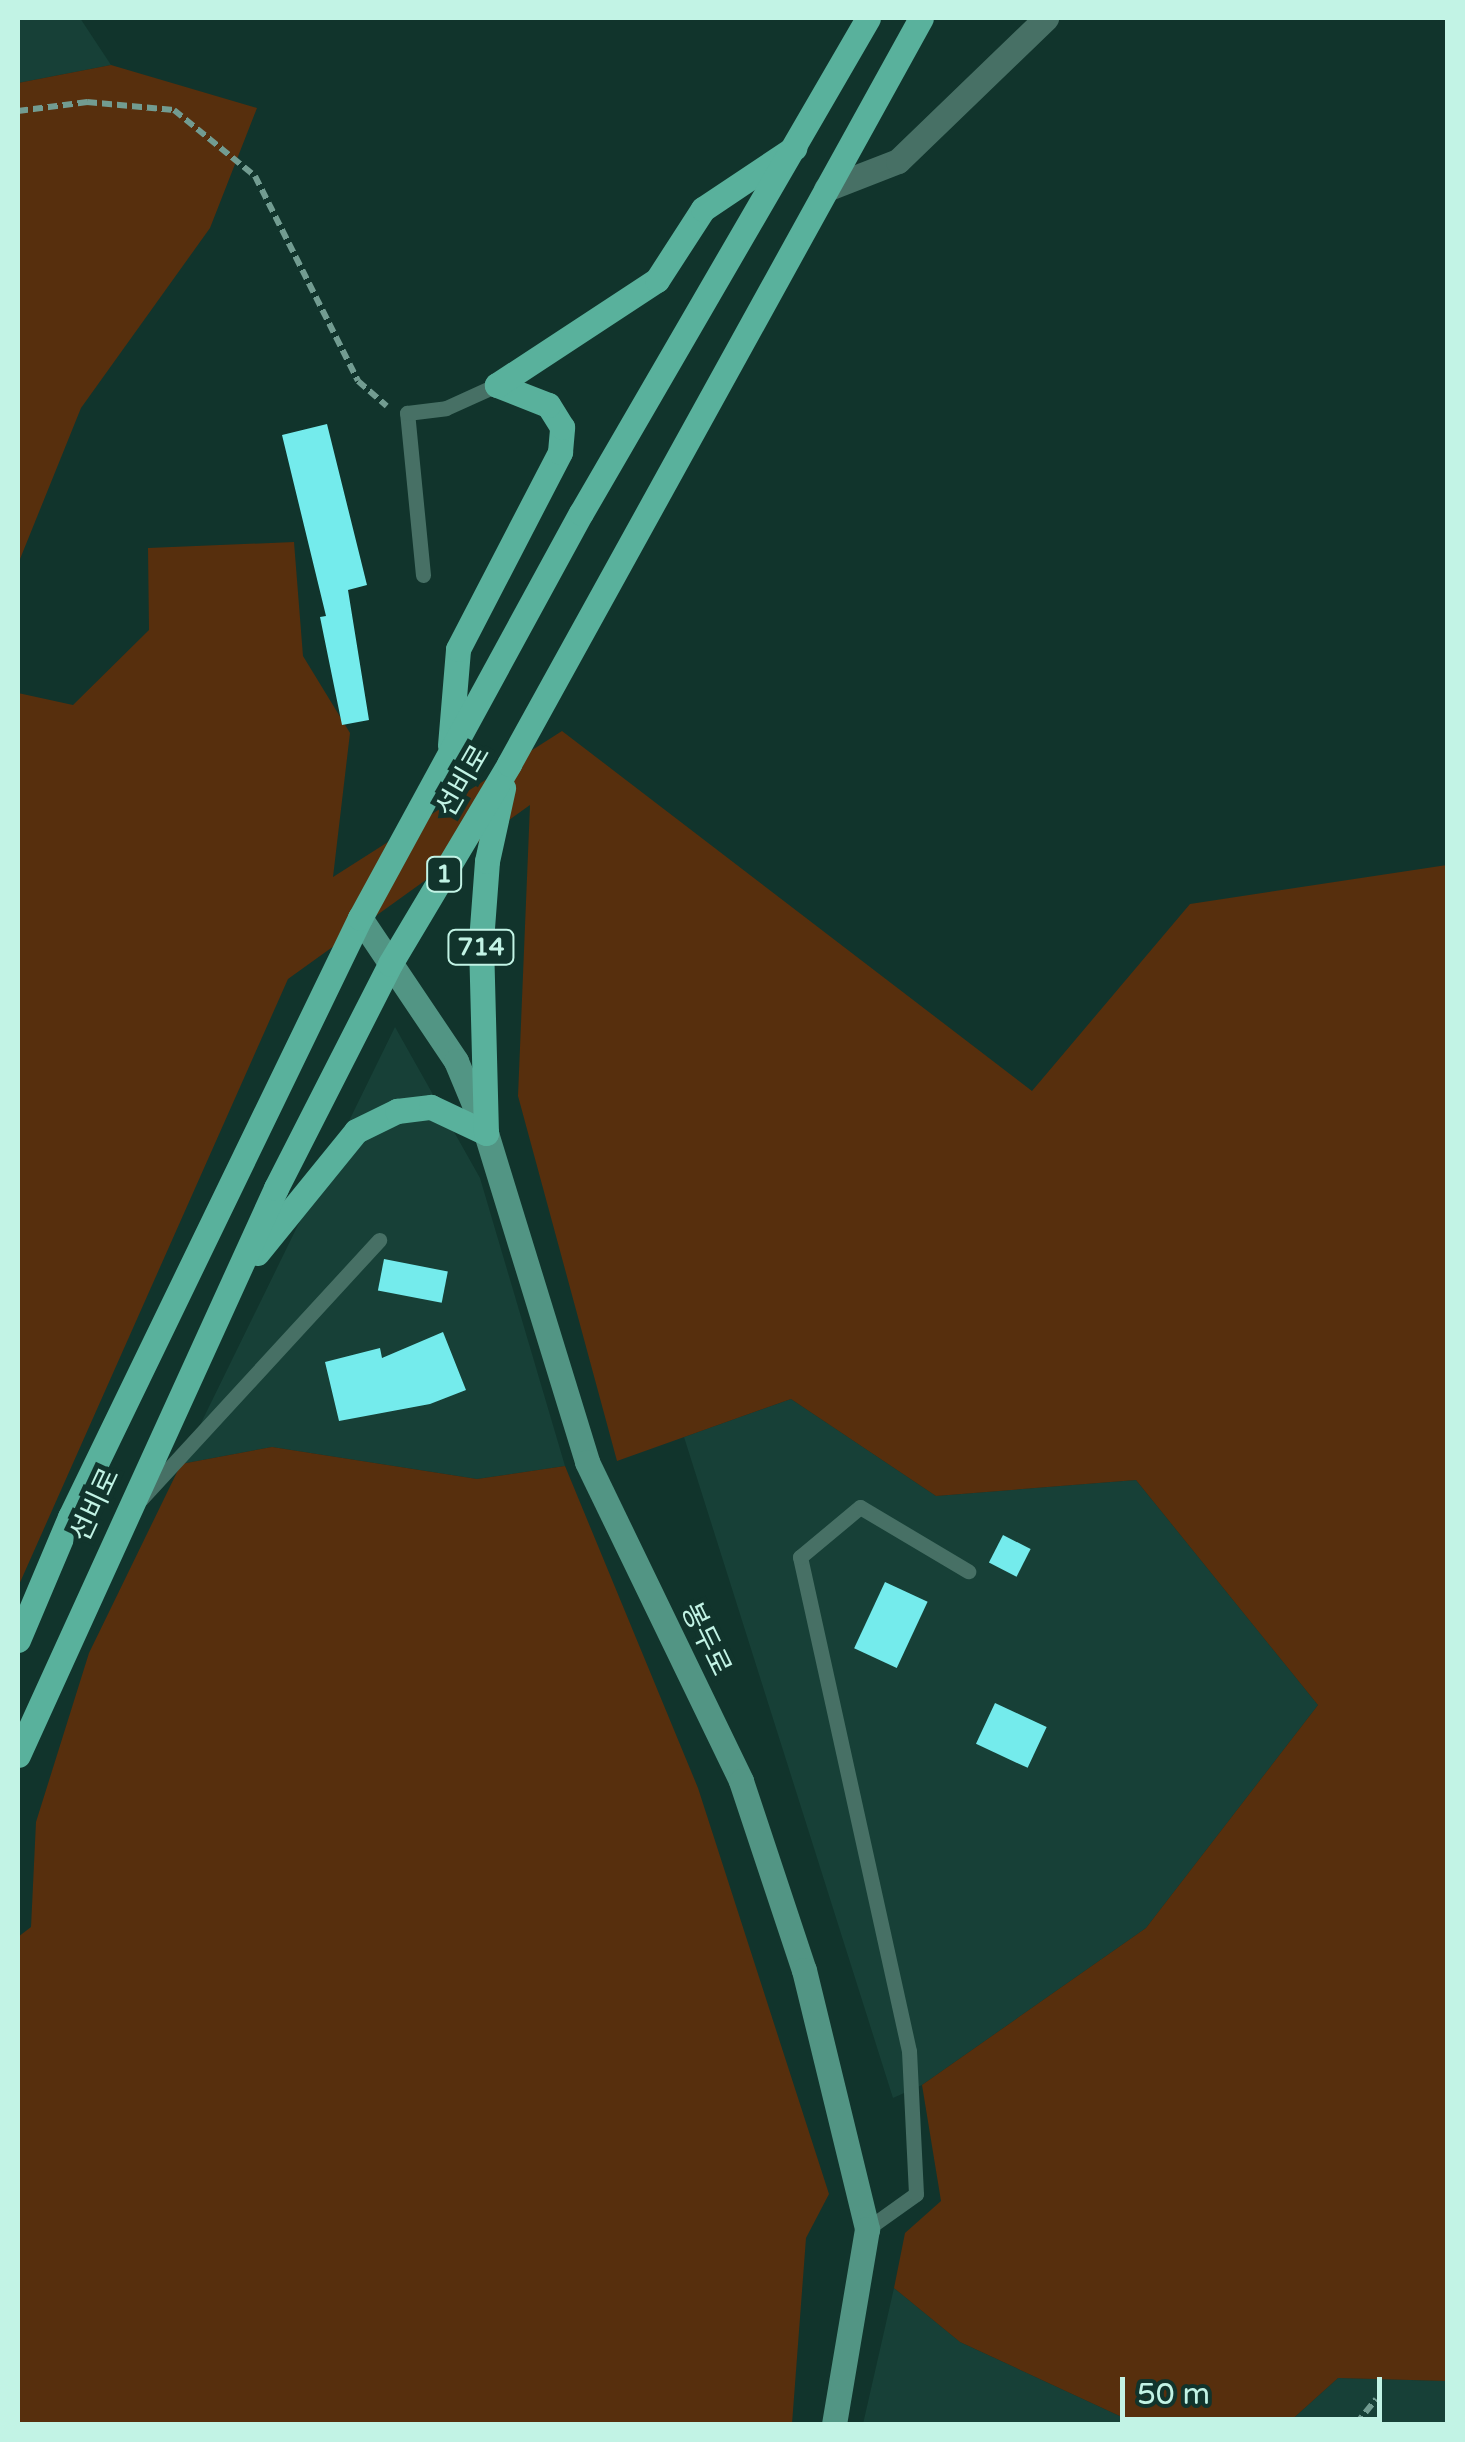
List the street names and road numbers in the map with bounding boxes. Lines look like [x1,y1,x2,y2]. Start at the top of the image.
street label: 선비로 [429,739,497,823]
road number: 1 [424,854,464,894]
road number: 714 [446,927,516,967]
street label: 선비로 [63,1463,127,1547]
street label: 봉두로 [674,1597,738,1681]

